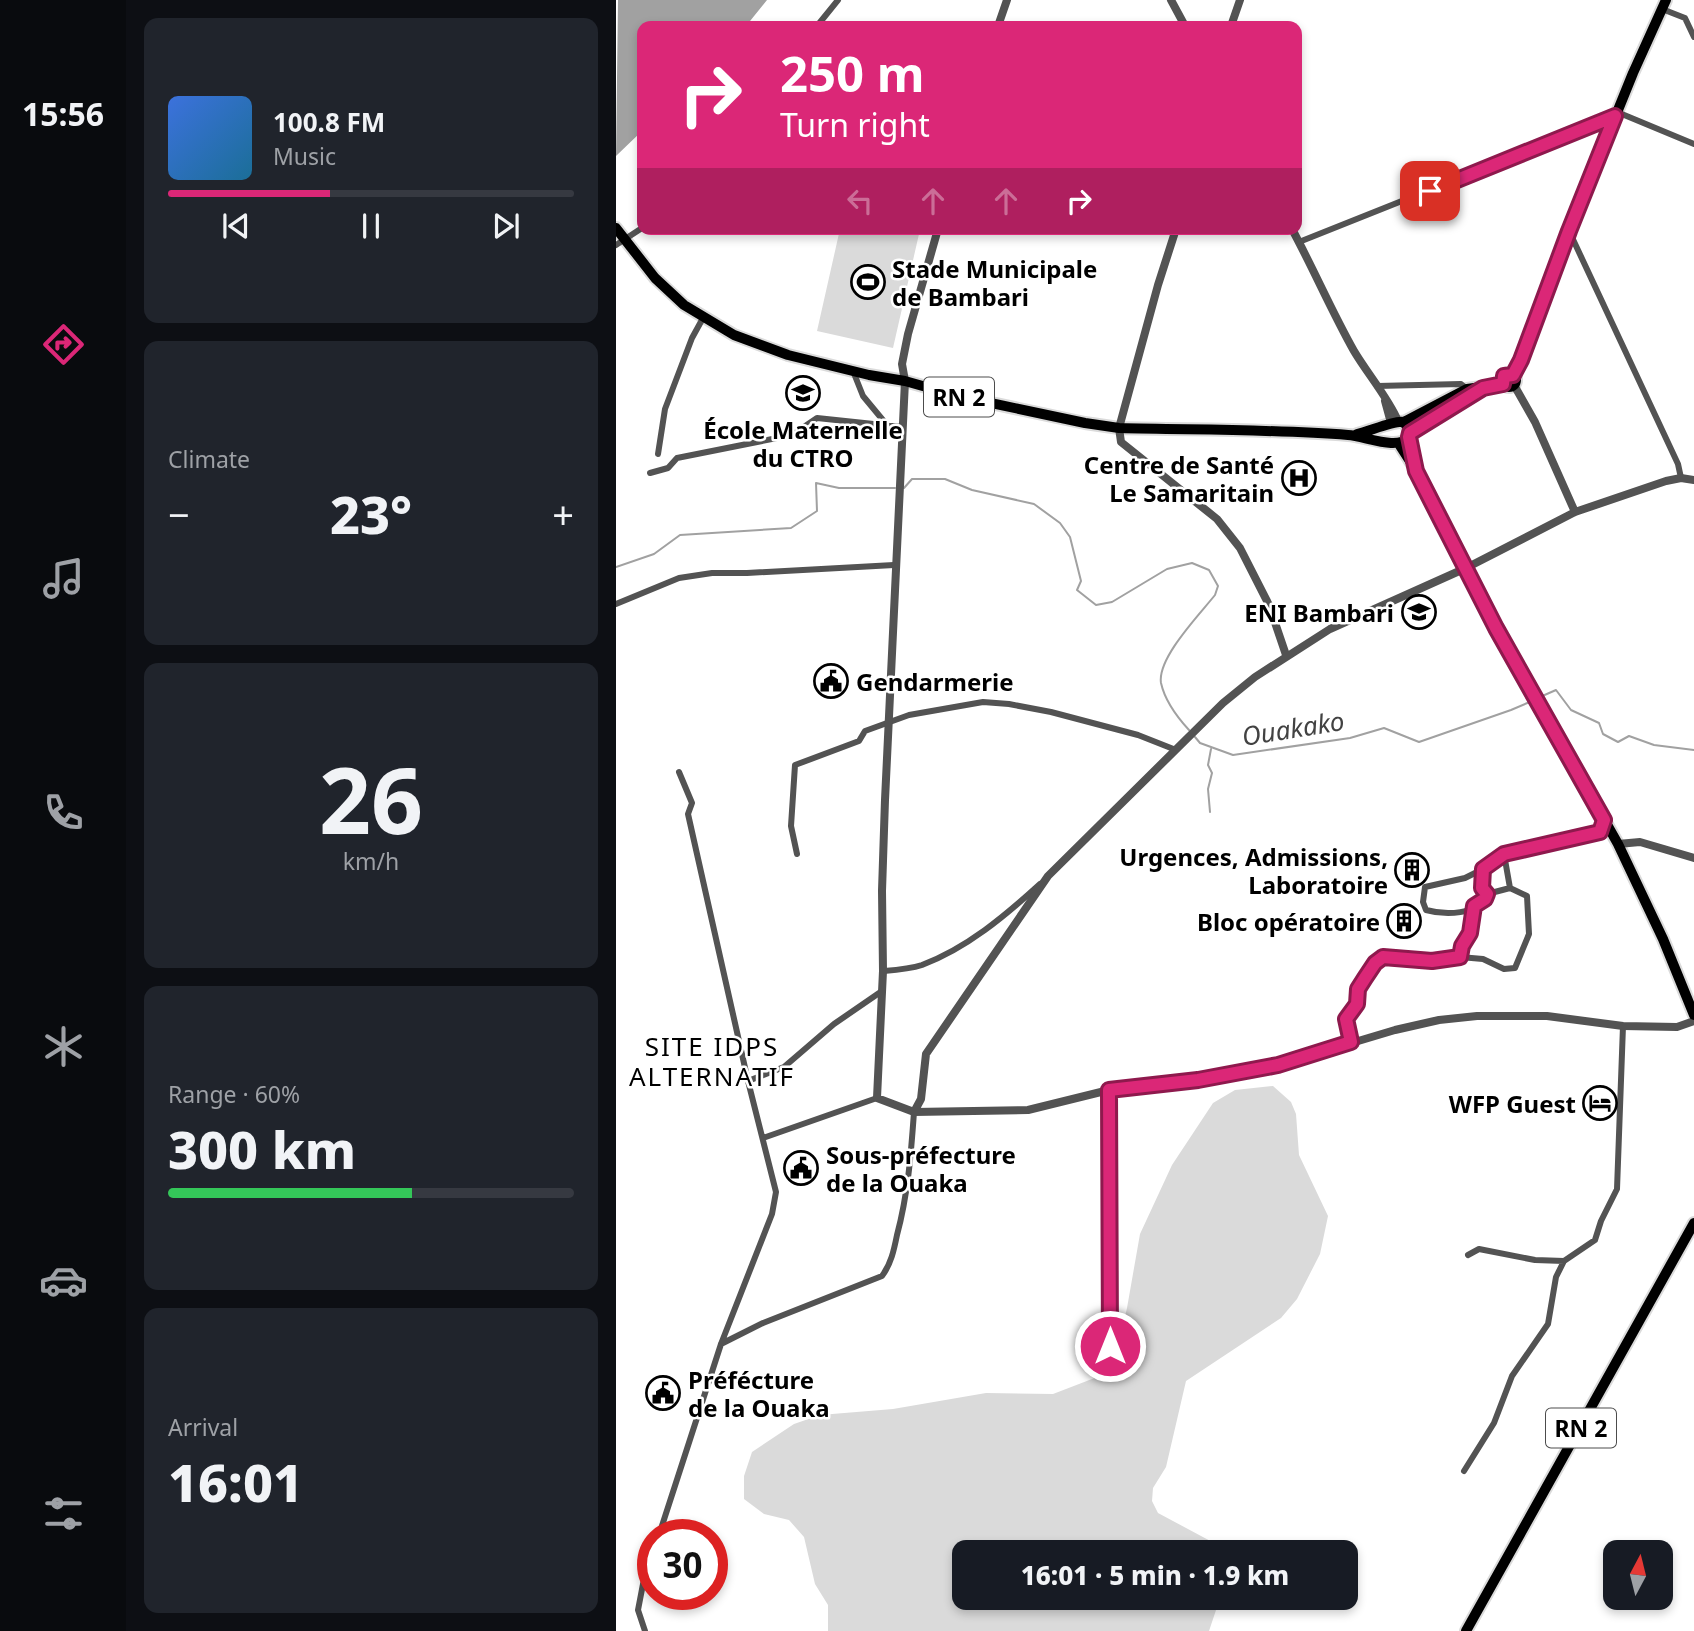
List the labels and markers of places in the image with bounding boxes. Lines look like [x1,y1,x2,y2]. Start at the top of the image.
pin [1400,161,1460,221]
place label: Stade Municipale de Bambari [892,252,1097,313]
sports icon: Stade Municipale de Bambari [849,263,887,301]
school or university icon: École Maternelle du CTRO [784,374,822,412]
place label: École Maternelle du CTRO [703,413,903,474]
place label: Centre de Santé Le Samaritain [1084,448,1274,509]
hospital icon: Centre de Santé Le Samaritain [1280,459,1318,497]
school or university icon: ENI Bambari [1400,593,1438,631]
place label: ENI Bambari [1244,596,1394,629]
public building icon: Gendarmerie [812,662,850,700]
place label: Gendarmerie [856,665,1014,698]
place label: Urgences, Admissions, Laboratoire [1119,840,1388,901]
building icon: Urgences, Admissions, Laboratoire [1393,851,1431,889]
building icon: Bloc opératoire [1385,902,1423,940]
place label: Bloc opératoire [1197,905,1380,938]
hotel icon: WFP Guest [1581,1084,1619,1122]
place label: WFP Guest [1449,1087,1576,1120]
place label: Sous-préfecture de la Ouaka [826,1138,1016,1199]
public building icon: Sous-préfecture de la Ouaka [782,1149,820,1187]
place label: Préfécture de la Ouaka [688,1363,830,1424]
public building icon: Préfécture de la Ouaka [644,1374,682,1412]

